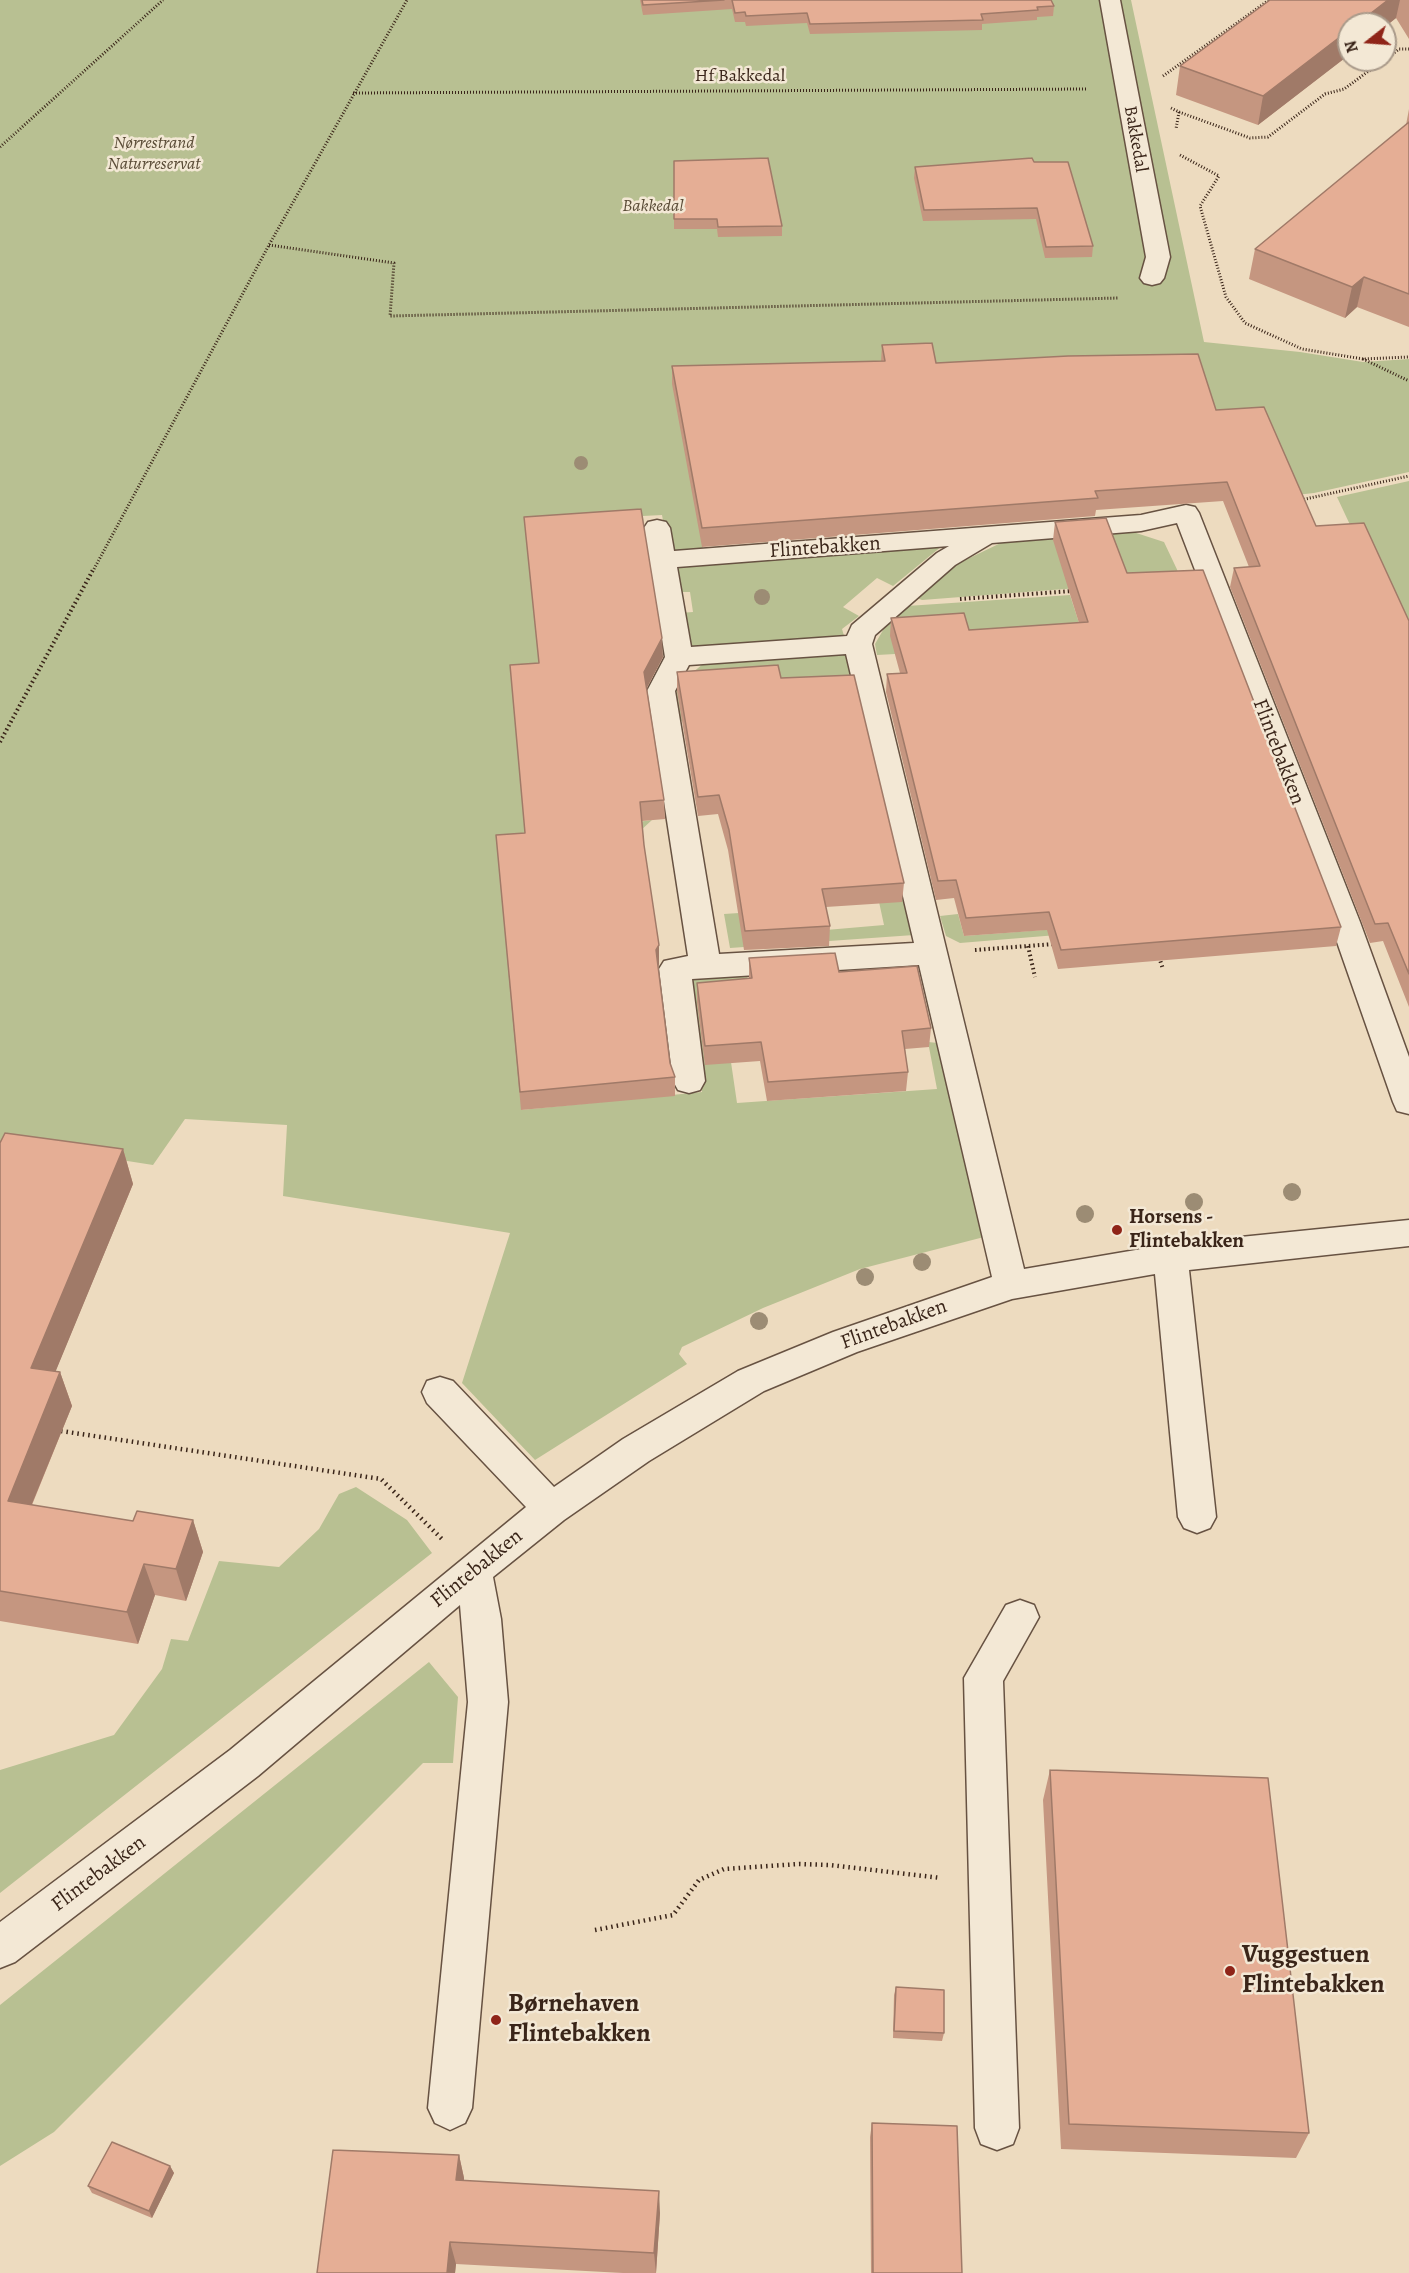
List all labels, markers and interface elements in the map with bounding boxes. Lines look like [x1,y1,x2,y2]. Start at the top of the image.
north arrow [1337,12,1397,72]
text: N [1339,38,1364,55]
street label: Hf Bakkedal [695,66,785,88]
street label: Bakkedal [1119,104,1151,174]
park label: Nørrestrand Naturreservat [108,133,200,176]
park label: Bakkedal [622,196,684,218]
street label: Flintebakken [769,532,881,564]
street label: Flintebakken [1246,695,1310,809]
place label: Horsens - Flintebakken [1129,1205,1244,1255]
marker: Horsens - Flintebakken [1110,1223,1124,1237]
street label: Flintebakken [837,1294,951,1356]
street label: Flintebakken [426,1524,528,1614]
street label: Flintebakken [47,1830,151,1918]
place label: Vuggestuen Flintebakken [1242,1940,1385,2002]
marker: Vuggestuen Flintebakken [1223,1964,1237,1978]
place label: Børnehaven Flintebakken [508,1989,651,2050]
marker: Børnehaven Flintebakken [489,2013,503,2027]

